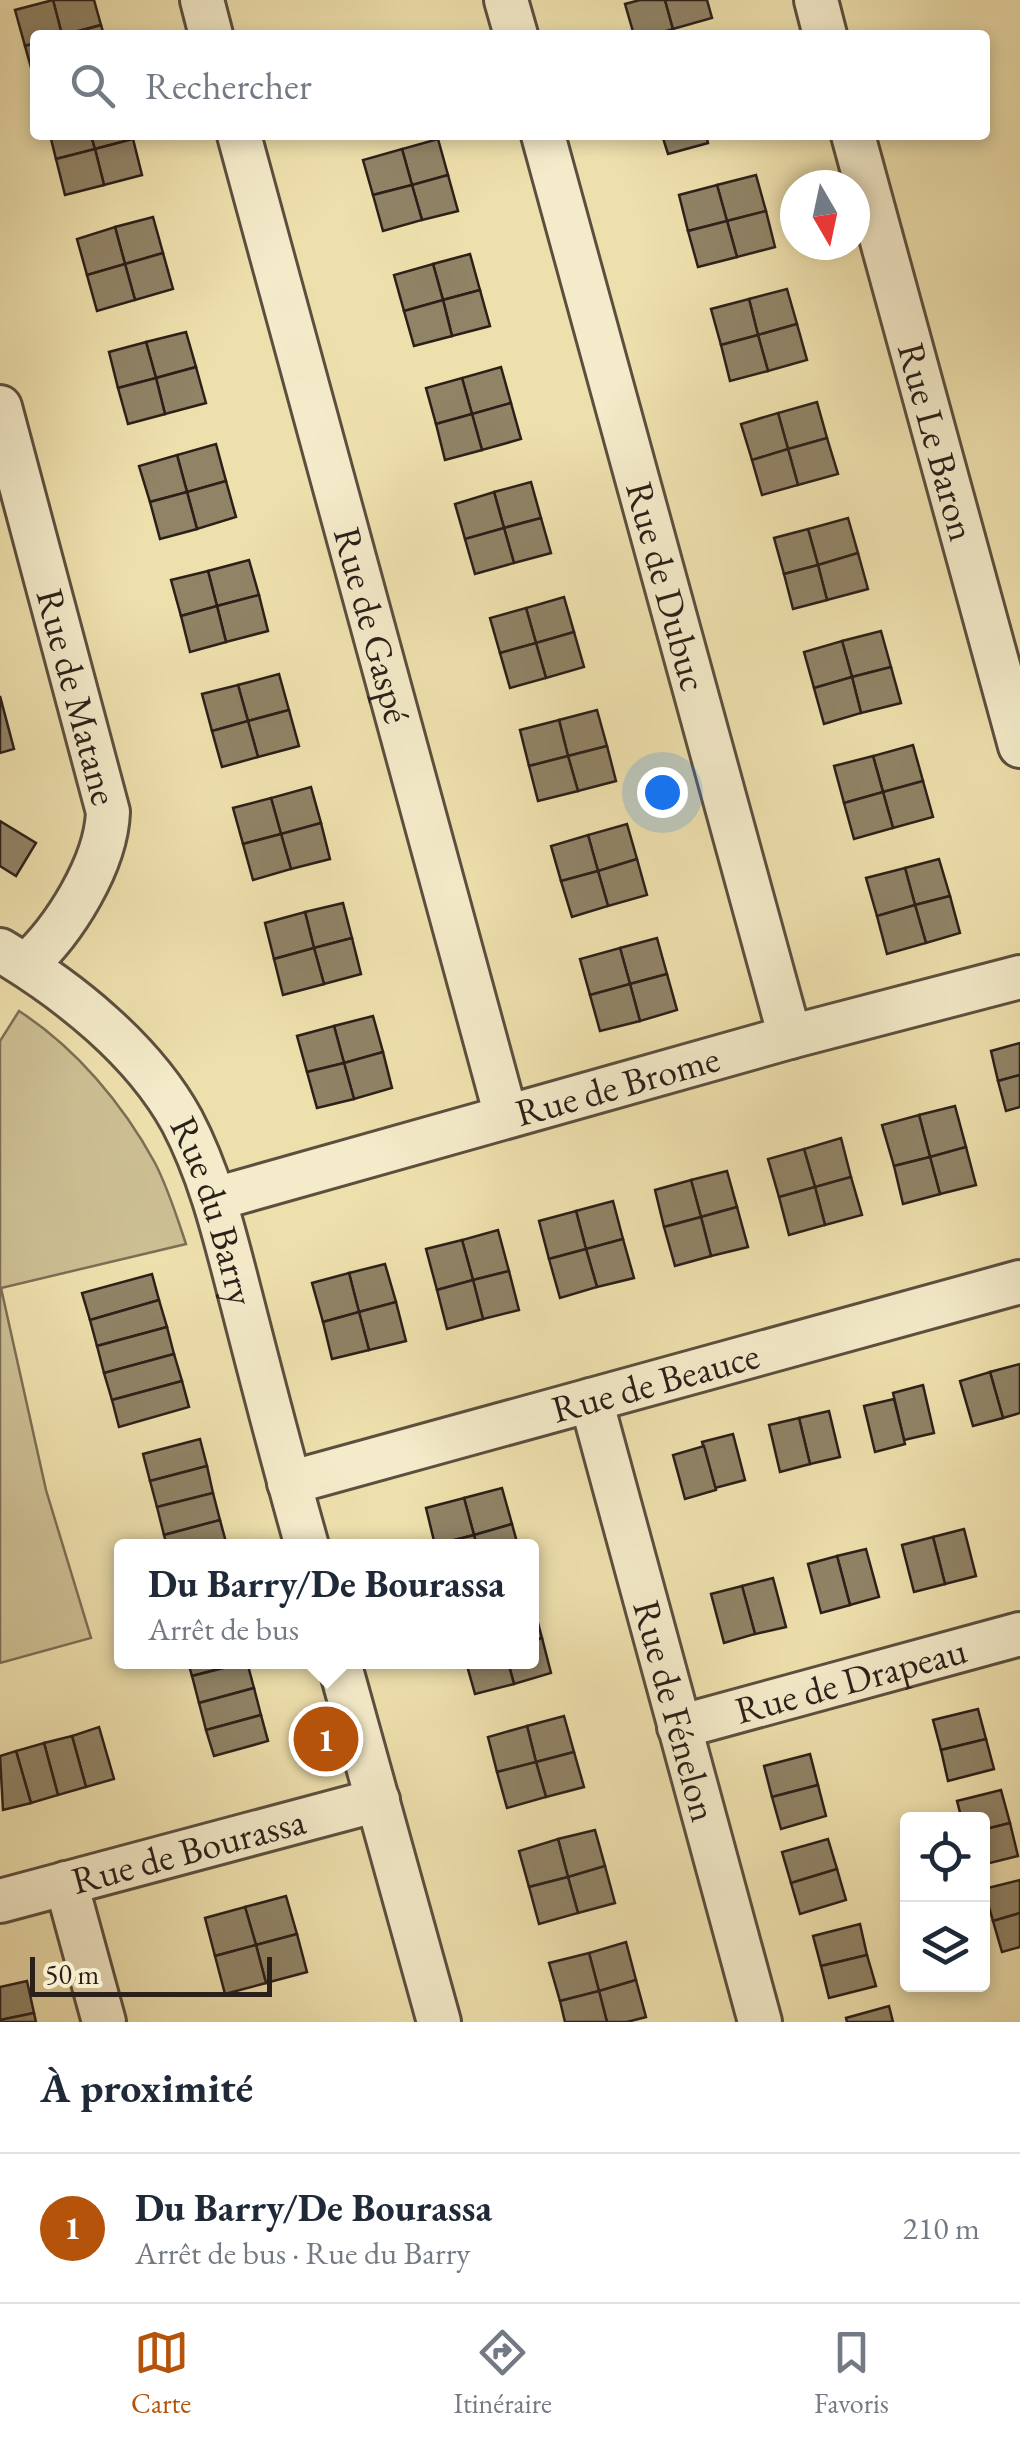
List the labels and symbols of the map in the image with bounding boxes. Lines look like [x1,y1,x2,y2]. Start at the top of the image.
north arrow [780,170,870,260]
street label: Rue Le Baron [887,337,988,546]
street label: Rue de Dubuc [615,476,719,696]
street label: Rue de Gaspé [323,522,423,728]
street label: Rue de Matane [26,583,130,810]
your location [637,767,688,818]
street label: Rue de Brome [510,1033,725,1137]
street label: Rue du Barry [160,1108,267,1311]
street label: Rue de Beauce [546,1330,765,1434]
street label: Rue de Fénelon [622,1594,729,1827]
street label: Rue de Drapeau [730,1625,972,1735]
pin: 1 [294,1702,358,1776]
street label: Rue de Bourassa [66,1795,311,1905]
scale bar [30,1952,272,1996]

